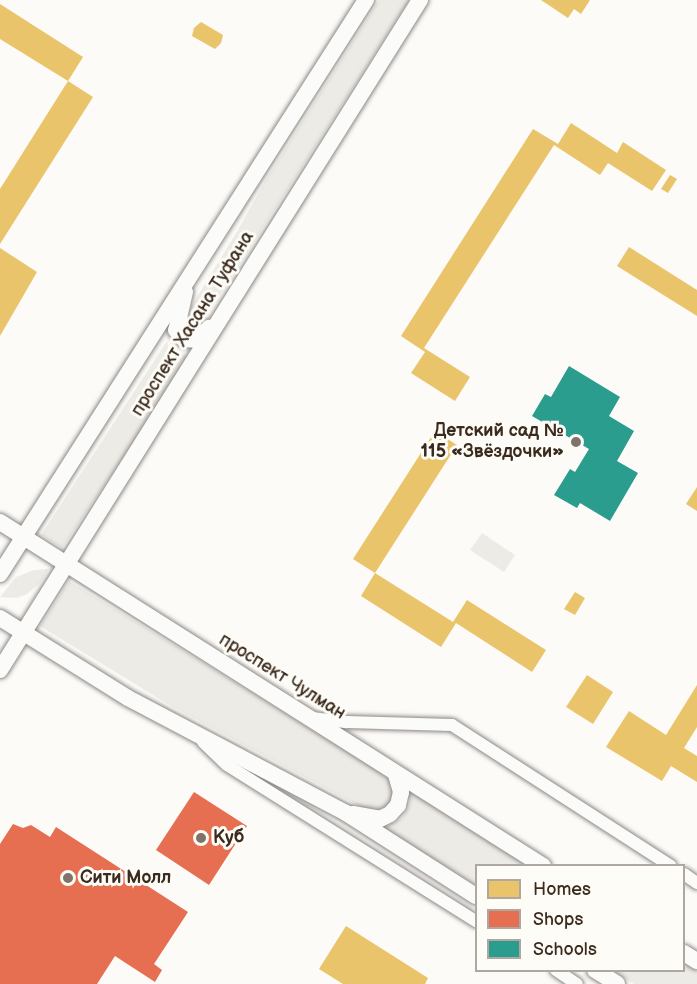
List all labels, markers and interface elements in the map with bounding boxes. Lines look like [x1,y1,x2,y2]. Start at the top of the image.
street label: проспект Хасана Туфана [127,228,259,420]
place label: Детский сад № 115 «Звёздочки» [420,421,564,464]
marker: Детский сад № 115 «Звёздочки» [569,435,583,449]
street label: проспект Чулман [215,629,349,725]
place label: Куб [213,827,244,849]
marker: Куб [194,831,208,845]
legend [475,864,685,972]
place label: Сити Молл [80,867,171,889]
marker: Сити Молл [61,871,75,885]
text: Homes [533,879,591,900]
text: Shops [533,909,583,930]
text: Schools [533,939,597,960]

